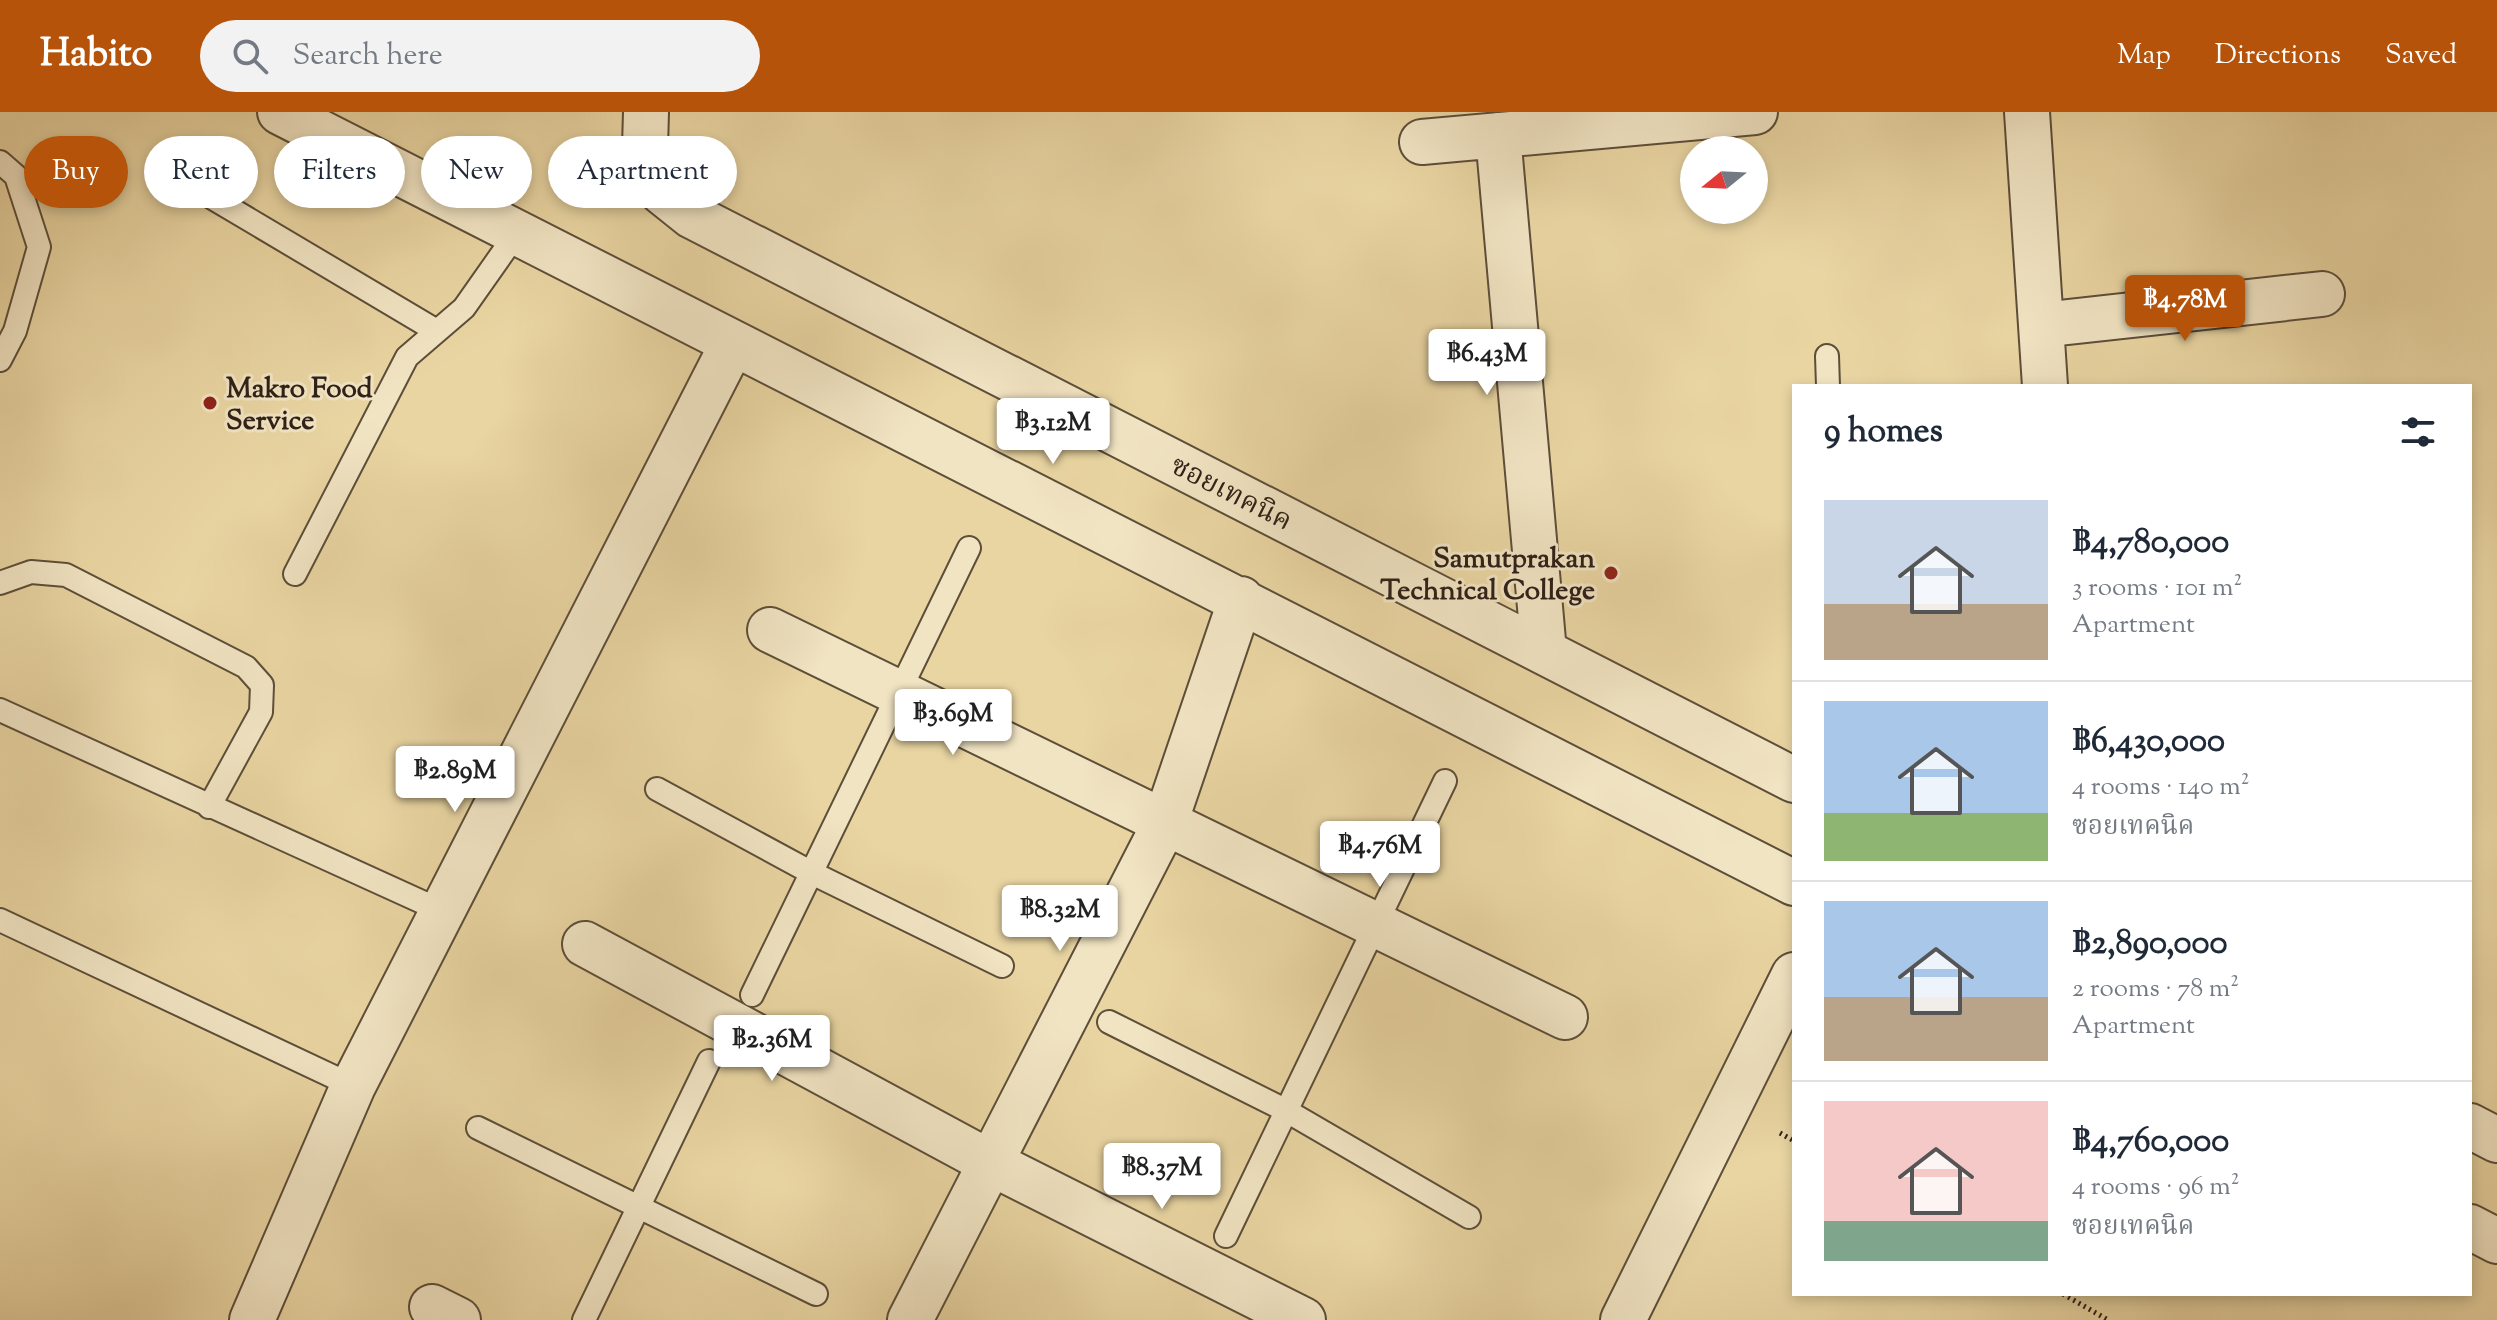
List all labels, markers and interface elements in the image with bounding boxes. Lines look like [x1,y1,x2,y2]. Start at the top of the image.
search box [200,20,760,92]
text: Habito [40,29,152,83]
icon: search [228,34,272,78]
text: Search here [292,35,443,78]
text: Map [2117,36,2171,76]
text: Directions [2215,36,2341,76]
text: Saved [2385,36,2457,76]
chip: Buy [24,136,128,208]
chip: Rent [144,136,258,208]
chip: Filters [274,136,405,208]
chip: New [421,136,532,208]
chip: Apartment [548,136,737,208]
north arrow [1680,136,1768,224]
map controls [1680,136,1768,224]
pin: ฿4.78M [2120,275,2250,343]
text: ฿4.78M [2143,282,2227,319]
pin: ฿6.43M [1422,329,1552,397]
text: ฿6.43M [1446,336,1528,373]
place label: Makro Food Service [226,370,373,442]
marker: Makro Food Service [201,394,219,412]
pin: ฿3.12M [988,398,1118,466]
text: ฿3.12M [1015,405,1091,442]
text: 9 homes [1824,408,1943,457]
icon: filters [2396,410,2440,454]
street label: ซอยเทคนิค [1163,447,1298,542]
text: ฿4,780,000 [2072,519,2229,568]
icon: home [1888,532,1984,628]
place label: Samutprakan Technical College [1380,540,1595,612]
marker: Samutprakan Technical College [1602,564,1620,582]
text: 3 rooms · 101 m² [2072,570,2242,607]
text: Apartment [2072,607,2195,644]
pin: ฿3.69M [888,689,1018,757]
text: ฿3.69M [913,696,993,733]
text: ฿6,430,000 [2072,718,2225,767]
icon: home [1888,733,1984,829]
pin: ฿2.89M [390,746,520,814]
text: ฿2.89M [414,753,496,790]
text: 4 rooms · 140 m² [2072,769,2249,806]
text: ซอยเทคนิค [2072,809,2194,846]
pin: ฿4.76M [1315,821,1445,889]
text: ฿4.76M [1338,828,1422,865]
pin: ฿8.32M [995,885,1125,953]
text: ฿8.32M [1020,892,1100,929]
text: ฿2,890,000 [2072,920,2227,969]
icon: home [1888,933,1984,1029]
text: 2 rooms · 78 m² [2072,971,2239,1008]
text: Apartment [2072,1008,2195,1045]
pin: ฿2.36M [707,1015,837,1083]
text: ฿2.36M [732,1022,812,1059]
text: ฿4,760,000 [2072,1118,2229,1167]
icon: home [1888,1133,1984,1229]
pin: ฿8.37M [1097,1143,1227,1211]
text: ฿8.37M [1122,1150,1202,1187]
text: 4 rooms · 96 m² [2072,1169,2240,1206]
text: ซอยเทคนิค [2072,1209,2194,1246]

